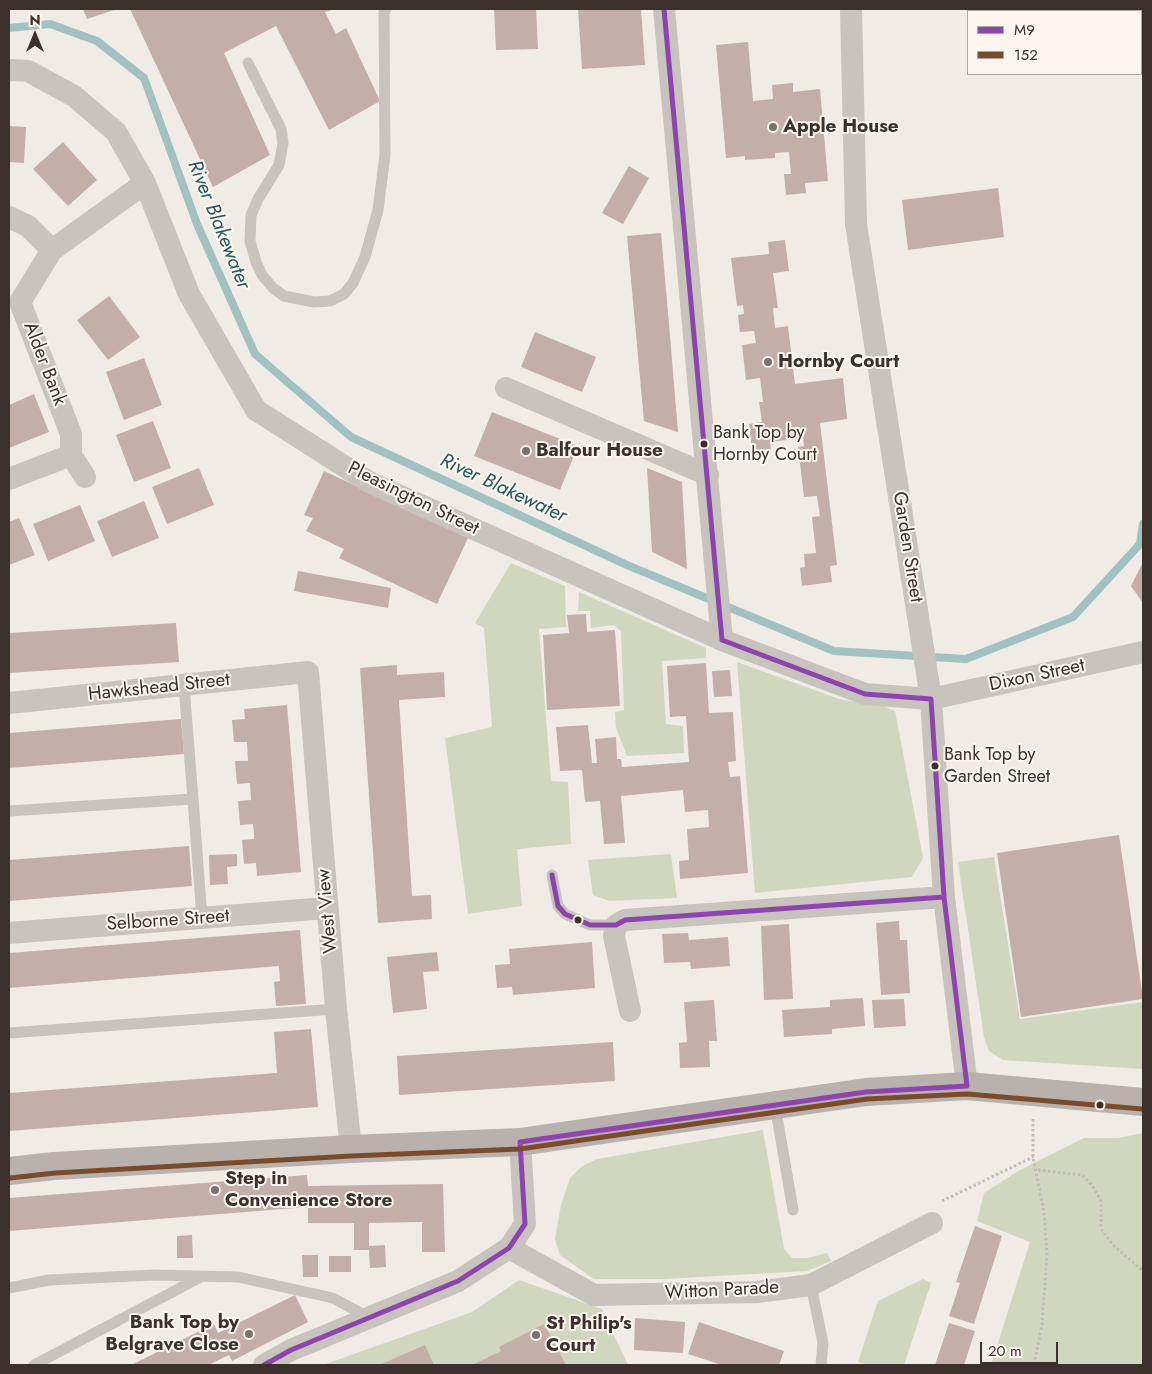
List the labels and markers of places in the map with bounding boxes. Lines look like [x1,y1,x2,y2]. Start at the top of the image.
place label: Apple House [783,116,899,138]
marker: Apple House [767,121,779,133]
place label: Hornby Court [778,351,899,373]
marker: Hornby Court [762,356,774,368]
place label: Bank Top by Hornby Court [713,423,817,466]
marker: Bank Top by Hornby Court [699,439,709,449]
place label: Balfour House [536,440,663,462]
marker: Balfour House [520,445,532,457]
place label: Bank Top by Garden Street [944,745,1050,788]
marker: Bank Top by Garden Street [930,761,940,771]
unlabelled marker [573,915,583,925]
unlabelled marker [1095,1100,1105,1110]
place label: Step in Convenience Store [225,1168,392,1212]
marker: Step in Convenience Store [209,1184,221,1196]
place label: Bank Top by Belgrave Close [105,1312,239,1356]
place label: St Philip's Court [546,1313,632,1357]
marker: Bank Top by Belgrave Close [243,1328,255,1340]
marker: St Philip's Court [530,1329,542,1341]

